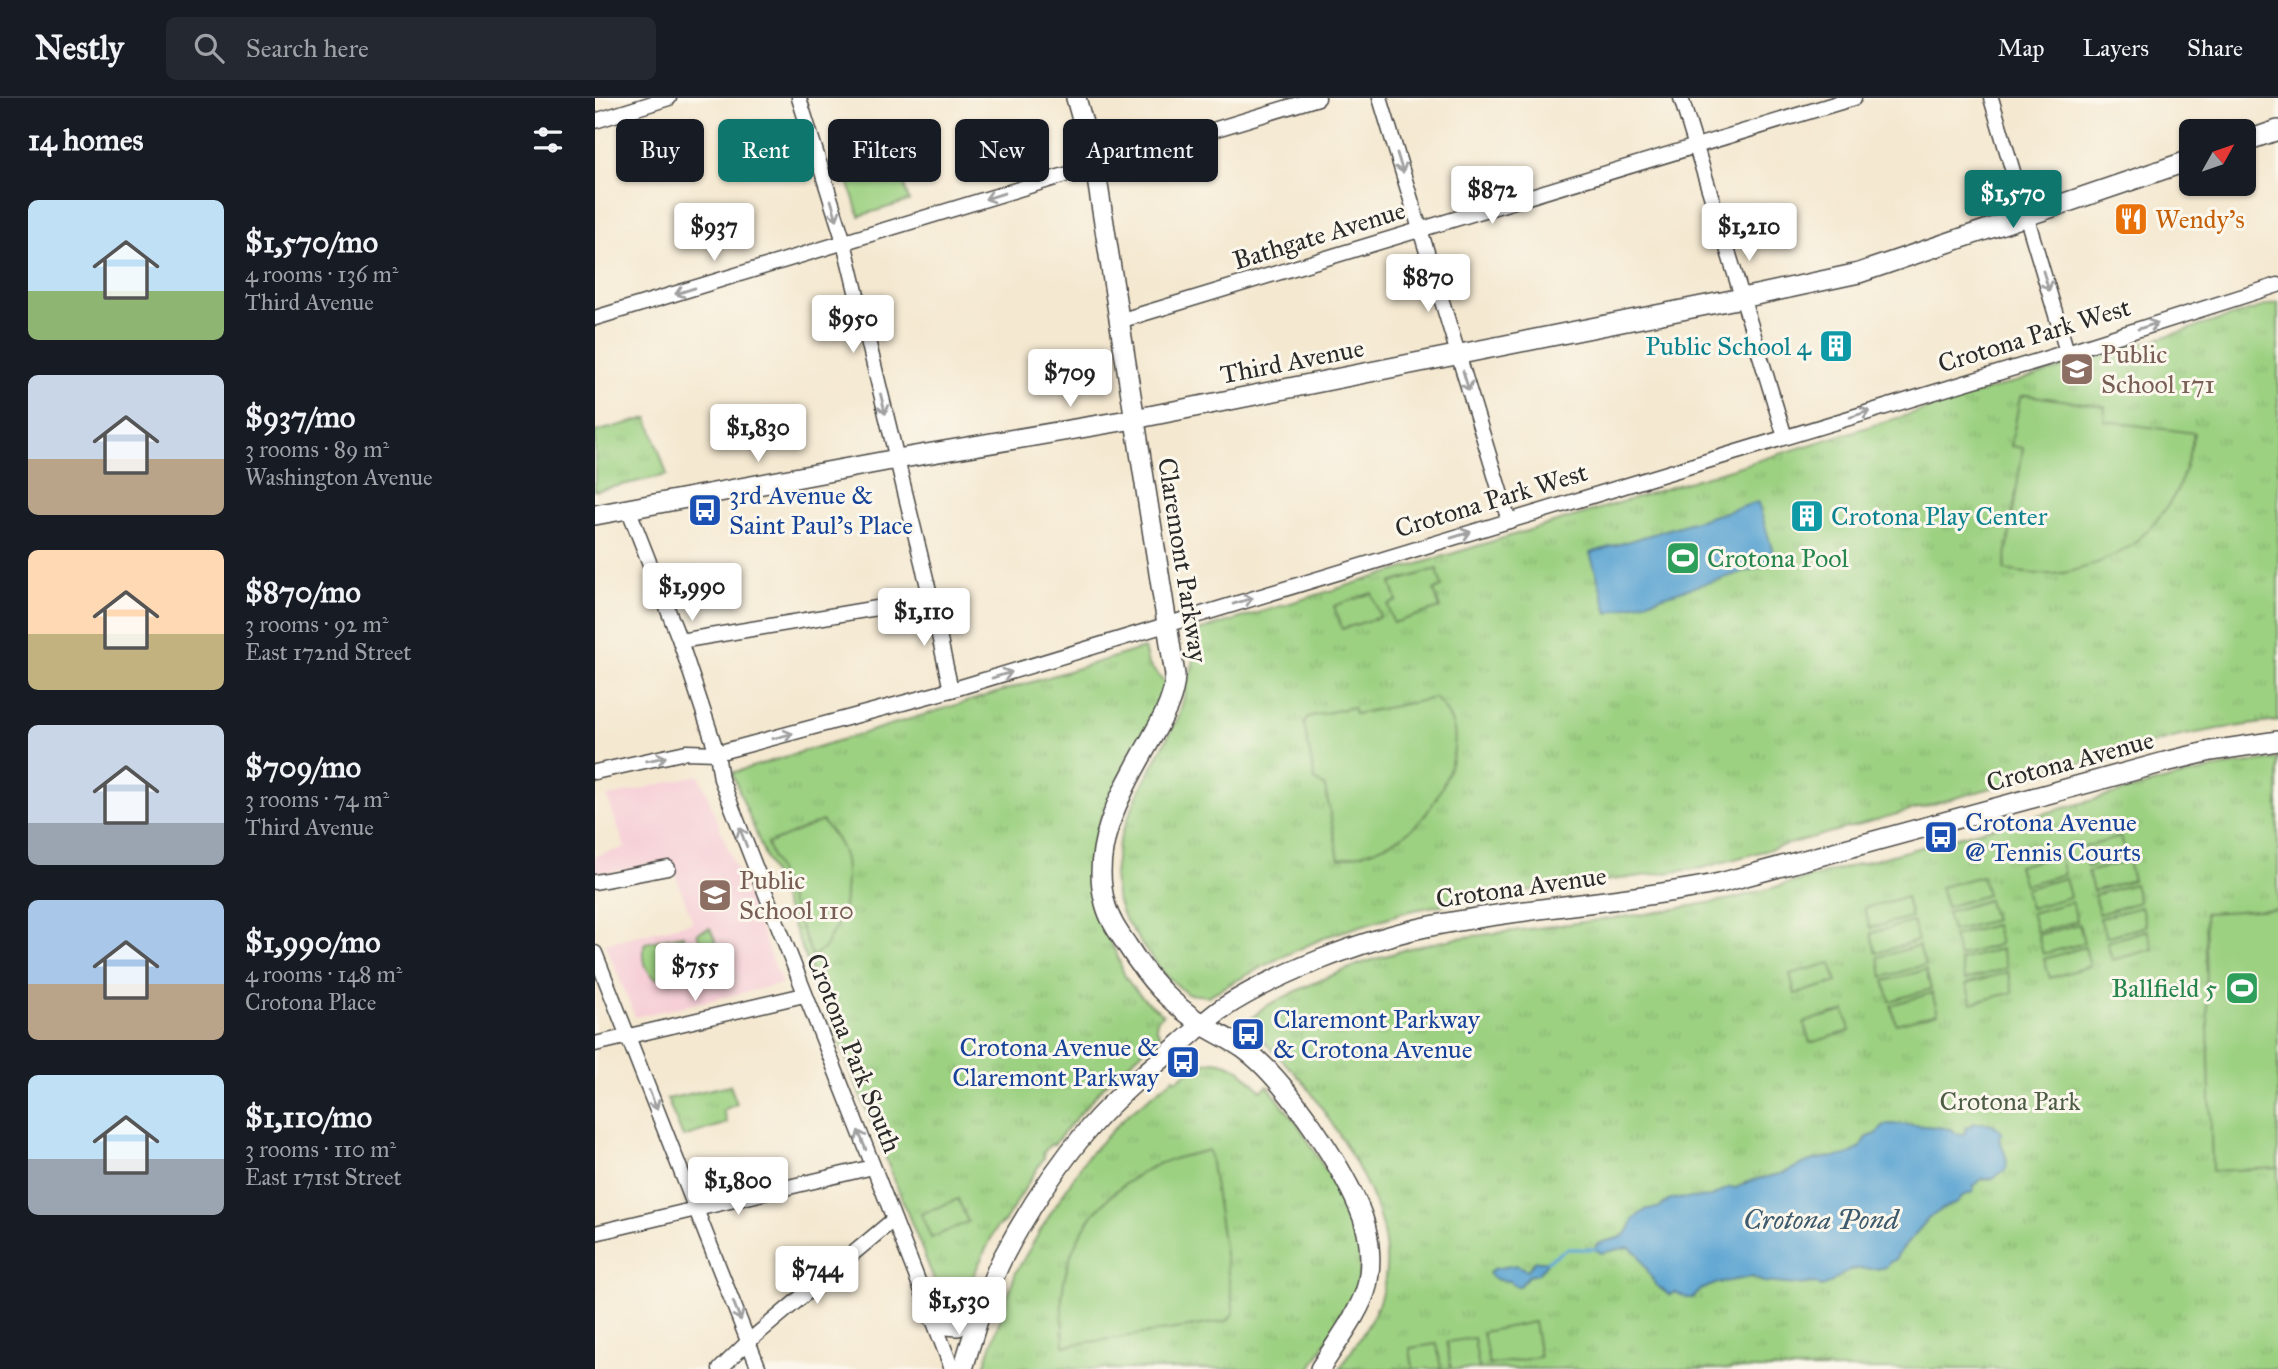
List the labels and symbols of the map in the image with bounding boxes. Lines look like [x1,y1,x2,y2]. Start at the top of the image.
north arrow [2179,119,2256,196]
one-way arrow [1394,152,1407,174]
pin: $872 [1451,166,1533,226]
pin: $1,570 [1956,170,2070,230]
one-way arrow [985,191,1007,204]
street label: Bathgate Avenue [1229,194,1409,276]
one-way arrow [828,199,841,221]
restaurant icon: Wendy's [2112,200,2150,238]
place label: Wendy's [2155,203,2245,235]
pin: $937 [673,204,755,263]
pin: $1,210 [1692,204,1806,263]
pin: $870 [1387,254,1469,314]
one-way arrow [2041,269,2054,291]
one-way arrow [674,285,696,298]
street label: Crotona Park West [1934,291,2134,379]
pin: $950 [812,296,894,355]
one-way arrow [2136,319,2158,332]
building icon: Public School 4 [1817,327,1855,365]
place label: Public School 4 [1645,330,1812,362]
street label: Third Avenue [1217,331,1367,391]
place label: Public School 171 [2101,338,2215,400]
pin: $709 [1029,350,1111,409]
school or university icon: Public School 171 [2058,350,2096,388]
one-way arrow [1461,369,1474,391]
one-way arrow [877,392,891,415]
pin: $1,830 [701,404,815,464]
one-way arrow [1848,406,1870,419]
street label: Claremont Parkway [1151,455,1215,665]
street label: Crotona Park West [1391,456,1591,544]
place label: 3rd Avenue & Saint Paul’s Place [729,479,913,541]
bus stop icon: 3rd Avenue & Saint Paul’s Place [686,491,724,529]
building icon: Crotona Play Center [1788,497,1826,535]
place label: Crotona Play Center [1831,500,2048,532]
one-way arrow [1449,528,1471,541]
sports icon: Crotona Pool [1664,539,1702,577]
place label: Crotona Pool [1707,542,1849,574]
pin: $1,990 [635,564,749,623]
pin: $1,110 [867,588,981,648]
one-way arrow [1232,594,1254,607]
one-way arrow [991,667,1013,680]
street label: Crotona Avenue [1983,723,2157,799]
one-way arrow [771,729,794,742]
one-way arrow [644,751,667,765]
place label: Crotona Avenue @ Tennis Courts [1965,806,2141,868]
bus stop icon: Crotona Avenue @ Tennis Courts [1922,818,1960,856]
one-way arrow [736,827,748,848]
street label: Crotona Avenue [1434,859,1608,915]
place label: Public School 110 [739,864,854,926]
school or university icon: Public School 110 [696,876,734,914]
pin: $755 [654,944,736,1003]
street label: Crotona Park South [799,949,909,1158]
sports icon: Ballfield 5 [2223,969,2261,1007]
place label: Ballfield 5 [2111,972,2217,1004]
place label: Claremont Parkway & Crotona Avenue [1273,1003,1481,1065]
bus stop icon: Claremont Parkway & Crotona Avenue [1229,1015,1267,1053]
place label: Crotona Avenue & Claremont Parkway [952,1031,1160,1093]
bus stop icon: Crotona Avenue & Claremont Parkway [1164,1043,1202,1081]
park label: Crotona Park [1940,1085,2081,1117]
one-way arrow [647,1089,660,1110]
one-way arrow [854,1130,867,1151]
pin: $1,800 [681,1158,795,1217]
water label: Crotona Pond [1743,1202,1901,1237]
pin: $744 [776,1246,858,1306]
pin: $1,530 [902,1278,1016,1337]
one-way arrow [731,1300,744,1322]

